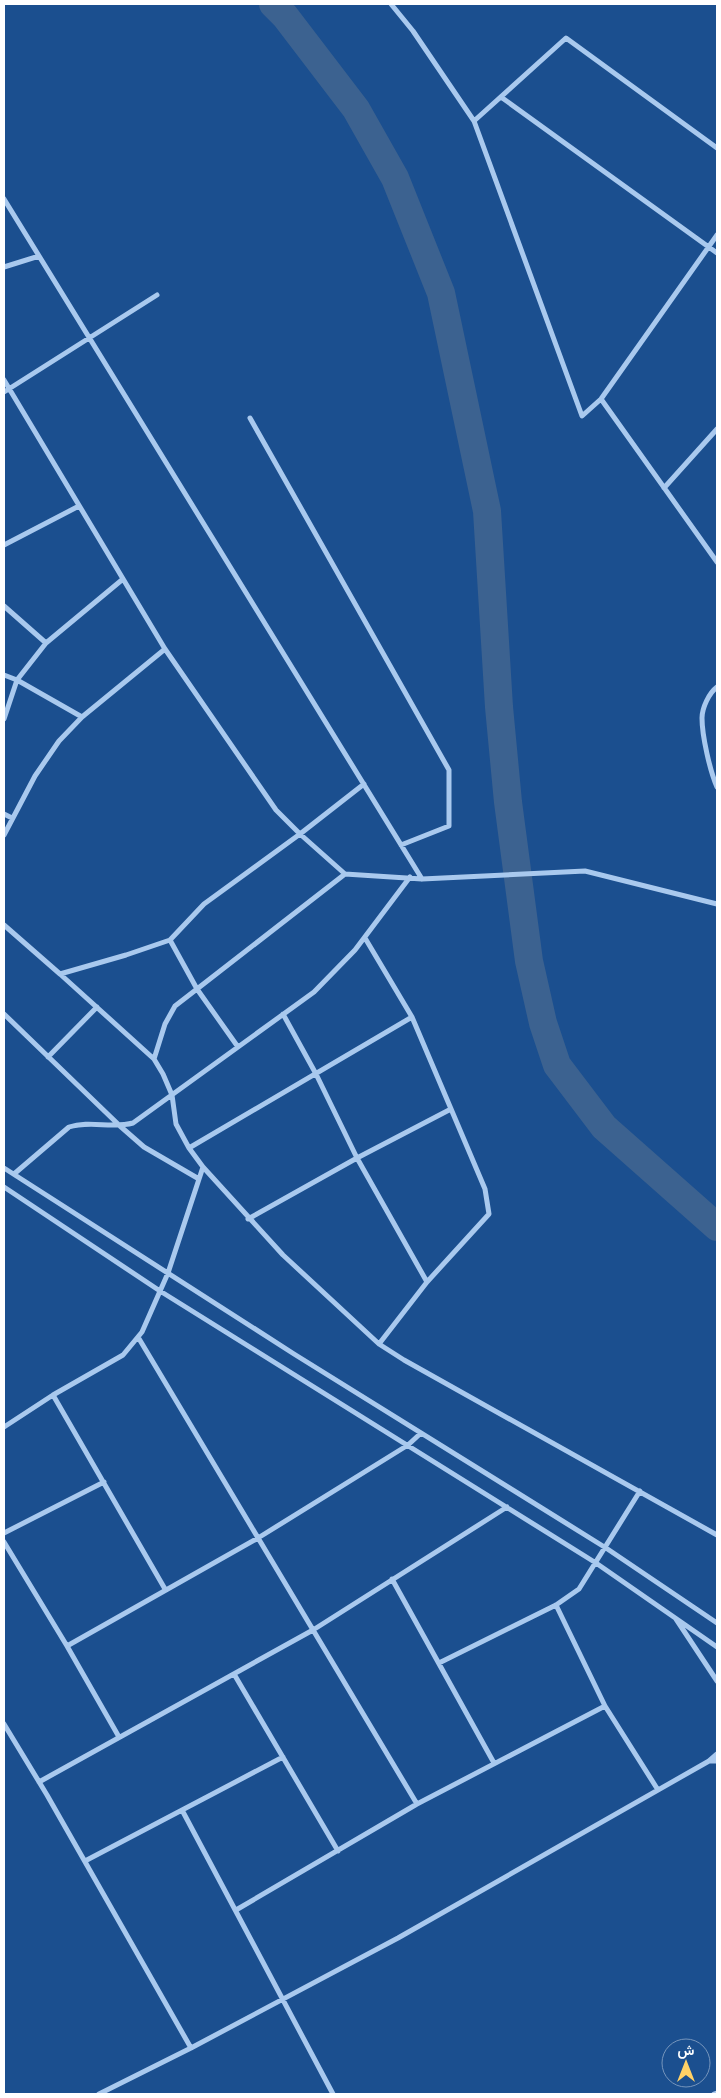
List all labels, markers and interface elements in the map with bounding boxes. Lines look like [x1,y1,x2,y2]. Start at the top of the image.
north arrow [661,2038,711,2088]
text: ش [678,2040,695,2059]

